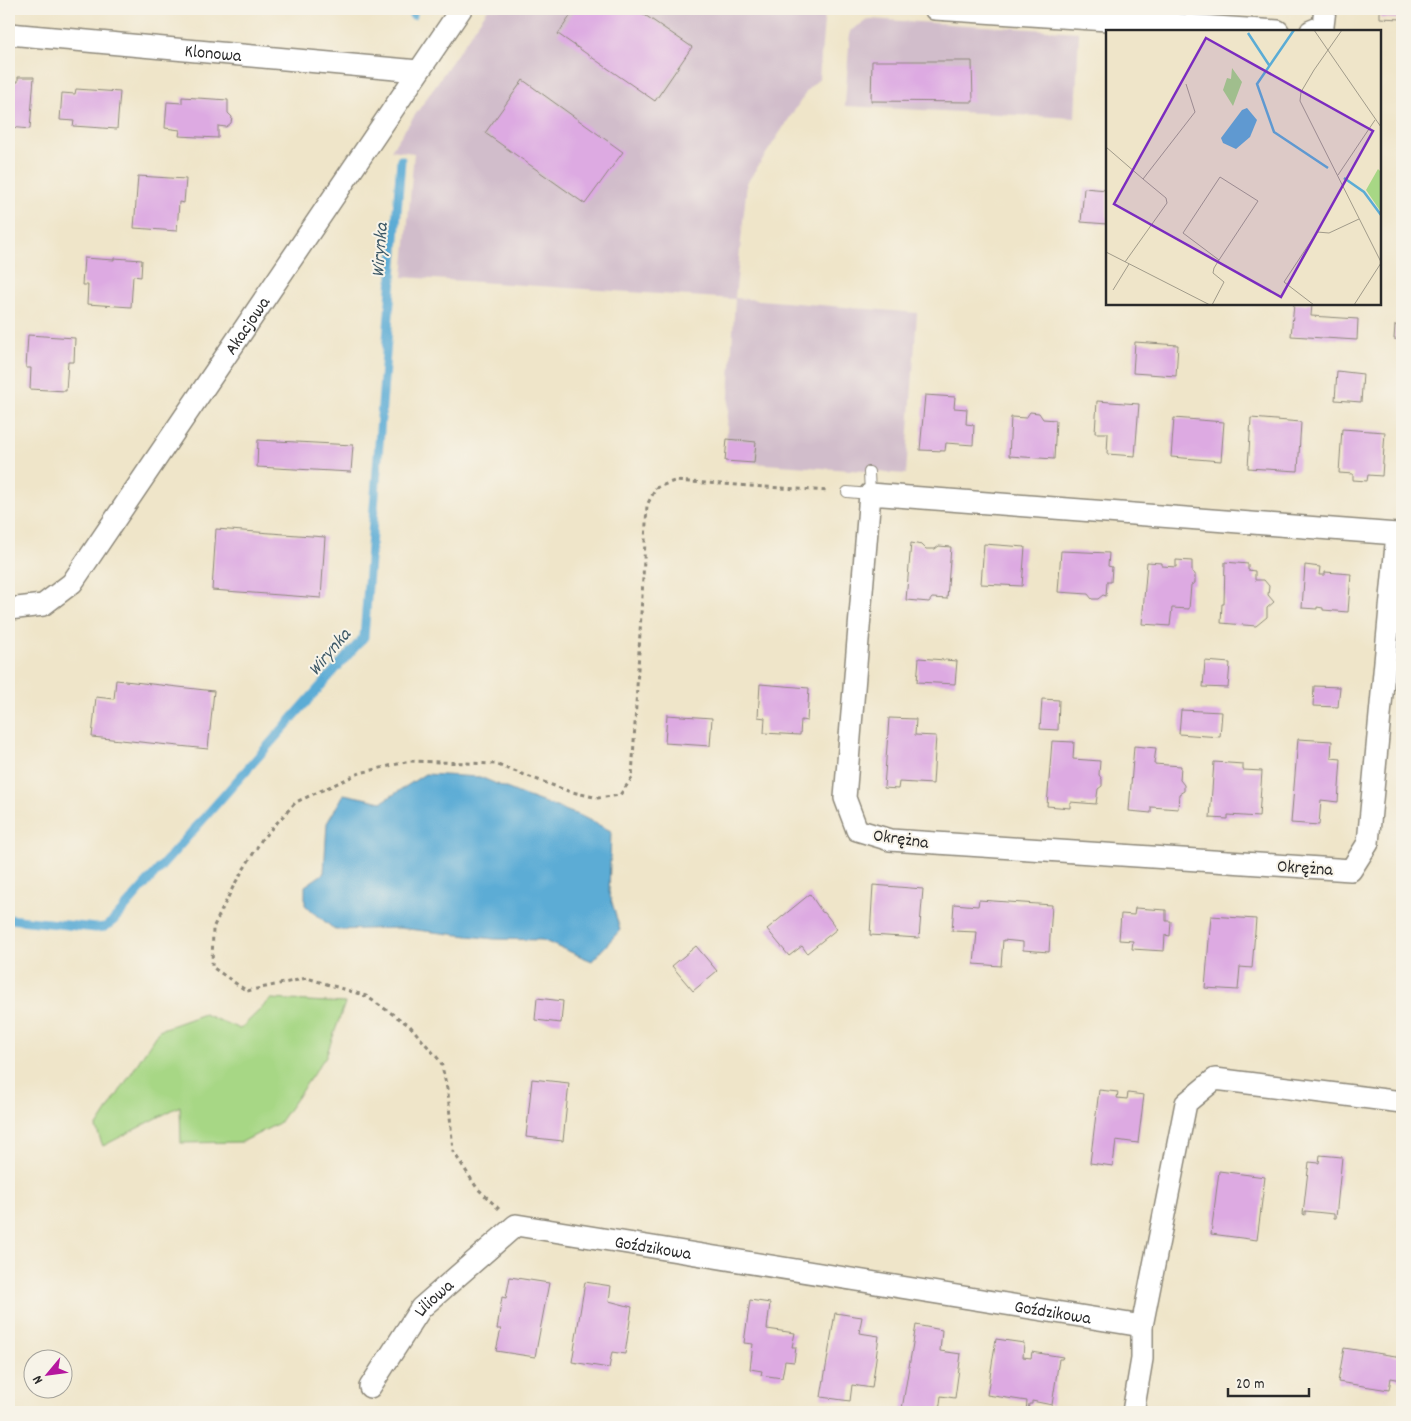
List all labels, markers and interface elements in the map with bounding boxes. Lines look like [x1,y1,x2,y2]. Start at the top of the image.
inset map [1106,30,1381,305]
street label: Klonowa [183,40,243,70]
water label: Wirynka [366,221,397,278]
street label: Akacjowa [220,292,278,361]
water label: Wirynka [303,623,359,683]
street label: Okrężna [871,824,931,857]
street label: Okrężna [1276,855,1334,884]
street label: Goździkowa [612,1231,693,1268]
street label: Liliowa [409,1274,461,1322]
street label: Goździkowa [1012,1296,1093,1333]
north arrow [22,1348,72,1398]
scale bar [1228,1366,1310,1398]
text: N [28,1371,49,1387]
text: 20 m [1236,1374,1264,1396]

